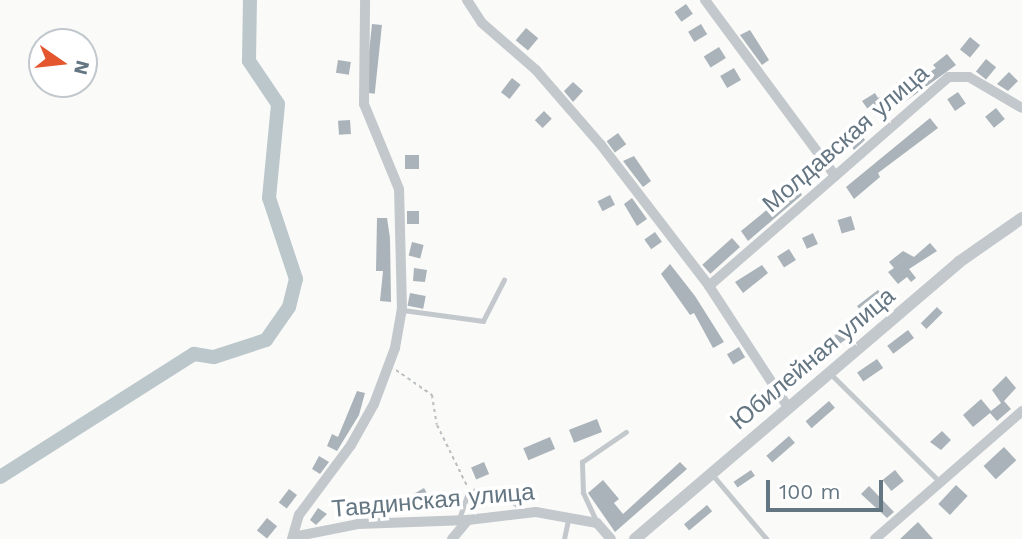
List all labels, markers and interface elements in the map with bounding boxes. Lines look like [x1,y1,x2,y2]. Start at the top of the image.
north arrow [28,28,98,98]
text: N [69,58,95,77]
street label: Молдавская улица [757,59,935,219]
street label: Юбилейная улица [725,282,901,436]
scale bar [770,466,887,510]
street label: Тавдинская улица [330,478,536,524]
text: 100 m [779,479,841,504]

